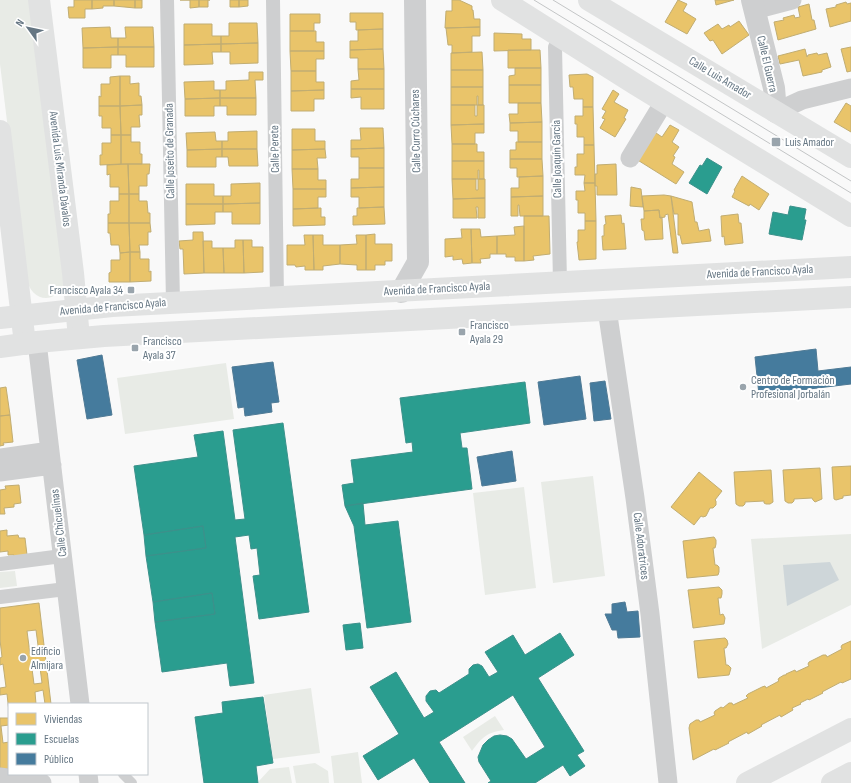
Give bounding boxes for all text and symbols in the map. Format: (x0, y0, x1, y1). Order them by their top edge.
north arrow (8, 8, 48, 48)
text: N (13, 17, 27, 29)
street label: Calle El Guerra (753, 34, 781, 94)
street label: Calle Luis Amador (686, 53, 755, 103)
street label: Calle Curro Cúchares (408, 89, 424, 173)
street label: Calle Joseíto de Granada (162, 103, 178, 199)
street label: Avenida Luis Miranda Dávalos (45, 110, 75, 227)
street label: Calle Joaquín García (549, 119, 565, 198)
street label: Calle Perete (267, 125, 283, 173)
place label: Luis Amador (785, 135, 835, 150)
marker: Luis Amador (770, 136, 782, 148)
street label: Avenida de Francisco Ayala (705, 262, 814, 282)
street label: Avenida de Francisco Ayala (382, 279, 491, 299)
place label: Francisco Ayala 34 (50, 283, 123, 298)
marker: Francisco Ayala 34 (126, 285, 136, 295)
street label: Avenida de Francisco Ayala (58, 295, 167, 319)
place label: Francisco Ayala 29 (469, 318, 509, 347)
marker: Francisco Ayala 29 (457, 327, 467, 337)
place label: Francisco Ayala 37 (142, 334, 182, 363)
marker: Francisco Ayala 37 (130, 343, 140, 353)
place label: Centro de Formación Profesional Jorbalán (751, 373, 835, 402)
marker: Centro de Formación Profesional Jorbalán (738, 382, 748, 392)
street label: Calle Chicuelinas (47, 488, 71, 558)
street label: Calle Adoratrices (629, 512, 653, 580)
place label: Edificio Almijara (30, 644, 63, 673)
marker: Edificio Almijara (18, 653, 28, 663)
legend (8, 703, 148, 775)
text: Viviendas (44, 712, 82, 727)
text: Escuelas (44, 732, 79, 747)
text: Público (44, 752, 74, 767)

